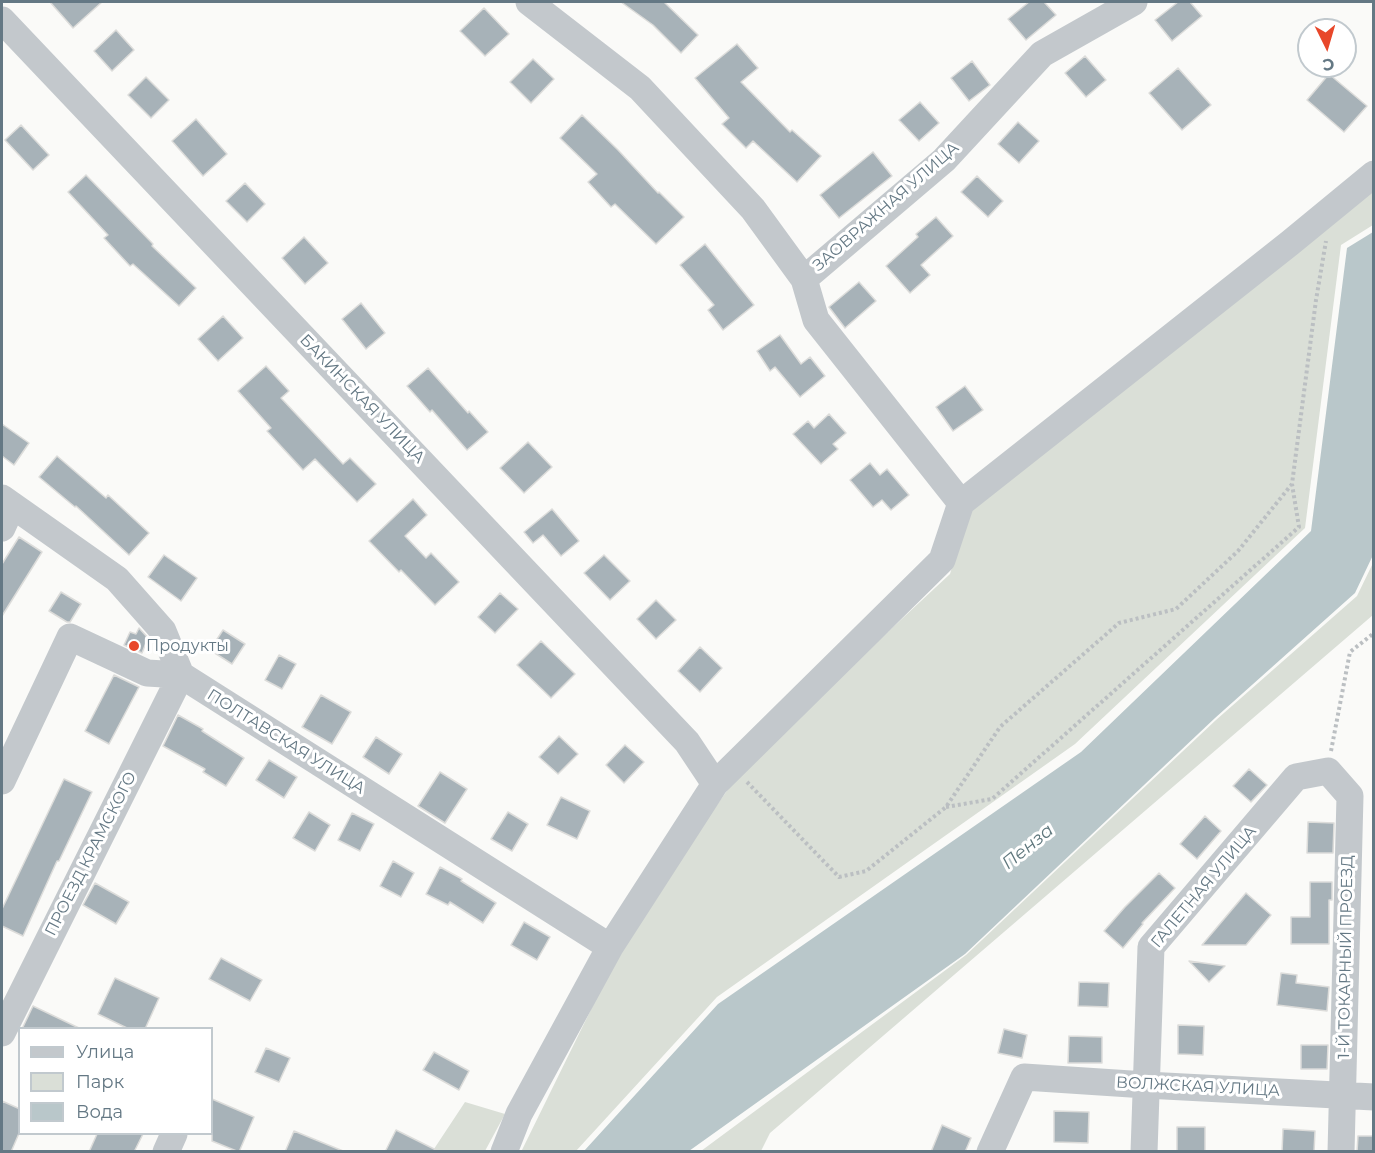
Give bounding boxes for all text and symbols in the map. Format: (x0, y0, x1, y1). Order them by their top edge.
north arrow (1297, 18, 1357, 78)
text: С (1322, 54, 1335, 74)
street label: ЗАОВРАЖНАЯ УЛИЦА (809, 138, 963, 276)
street label: БАКИНСКАЯ УЛИЦА (295, 331, 429, 467)
place label: Продукты (146, 636, 229, 656)
marker: Продукты (127, 639, 141, 653)
street label: ПОЛТАВСКАЯ УЛИЦА (203, 685, 369, 799)
street label: ПРОЕЗД КРАМСКОГО (41, 769, 141, 939)
water label: Пенза (998, 820, 1058, 874)
street label: ГАЛЕТНАЯ УЛИЦА (1147, 822, 1261, 952)
street label: 1-Й ТОКАРНЫЙ ПРОЕЗД (1335, 855, 1357, 1059)
legend (18, 1027, 213, 1135)
text: Улица (76, 1041, 134, 1063)
text: Парк (76, 1071, 124, 1093)
street label: ВОЛЖСКАЯ УЛИЦА (1116, 1073, 1280, 1101)
text: Вода (76, 1101, 123, 1123)

